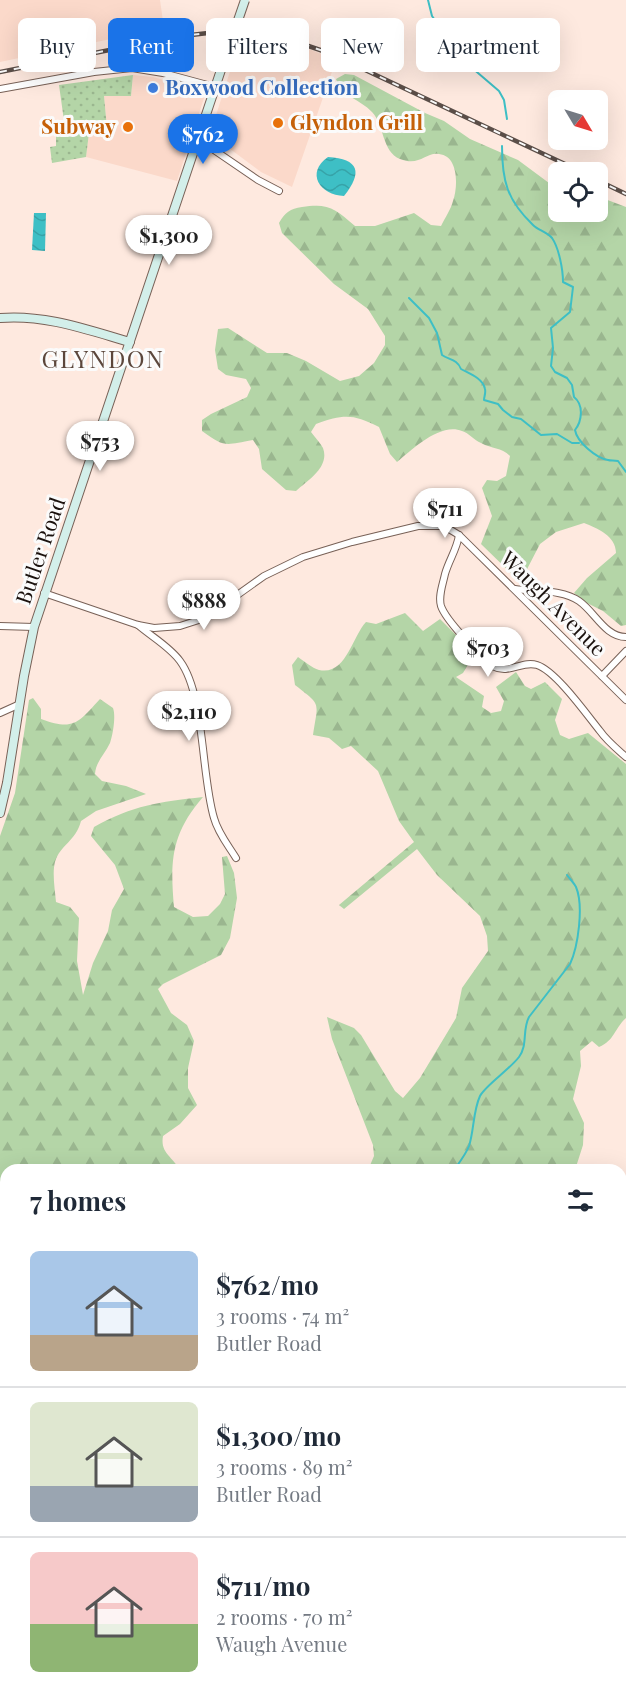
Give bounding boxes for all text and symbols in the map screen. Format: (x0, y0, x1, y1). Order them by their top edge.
chip: Buy (18, 18, 96, 72)
chip: Rent (108, 18, 194, 72)
chip: Filters (206, 18, 309, 72)
chip: New (321, 18, 404, 72)
chip: Apartment (416, 18, 560, 72)
place label: Boxwood Collection (165, 72, 359, 100)
marker: Boxwood Collection (146, 81, 160, 95)
north arrow (548, 90, 608, 150)
map controls (548, 90, 608, 222)
place label: Glyndon Grill (290, 107, 423, 135)
place label: Subway (41, 111, 116, 139)
pin: $762 (167, 114, 239, 165)
marker: Glyndon Grill (271, 116, 285, 130)
marker: Subway (121, 120, 135, 134)
text: $762 (182, 120, 224, 147)
button: locate (548, 162, 608, 222)
pin: $1,300 (120, 215, 218, 266)
text: $1,300 (139, 221, 199, 248)
district label: GLYNDON (42, 342, 164, 374)
pin: $753 (64, 421, 136, 472)
text: $753 (80, 427, 120, 454)
pin: $711 (409, 488, 481, 539)
street label: Butler Road (8, 493, 70, 607)
text: $711 (427, 494, 463, 521)
street label: Waugh Avenue (495, 543, 613, 661)
pin: $888 (168, 580, 240, 631)
text: $888 (181, 586, 227, 613)
pin: $703 (452, 627, 524, 678)
text: $703 (466, 633, 510, 660)
pin: $2,110 (140, 691, 238, 742)
text: $2,110 (161, 697, 217, 724)
text: 7 homes (30, 1183, 126, 1218)
icon: filters (564, 1184, 597, 1217)
text: $762/mo (216, 1267, 319, 1302)
icon: home (78, 1275, 150, 1347)
text: 3 rooms · 74 m² (216, 1302, 349, 1329)
text: Butler Road (216, 1329, 322, 1356)
text: $1,300/mo (216, 1418, 341, 1453)
icon: home (78, 1426, 150, 1498)
text: 3 rooms · 89 m² (216, 1453, 352, 1480)
text: Butler Road (216, 1480, 322, 1507)
text: $711/mo (216, 1568, 310, 1603)
icon: home (78, 1576, 150, 1648)
text: 2 rooms · 70 m² (216, 1603, 353, 1630)
text: Waugh Avenue (216, 1630, 347, 1657)

